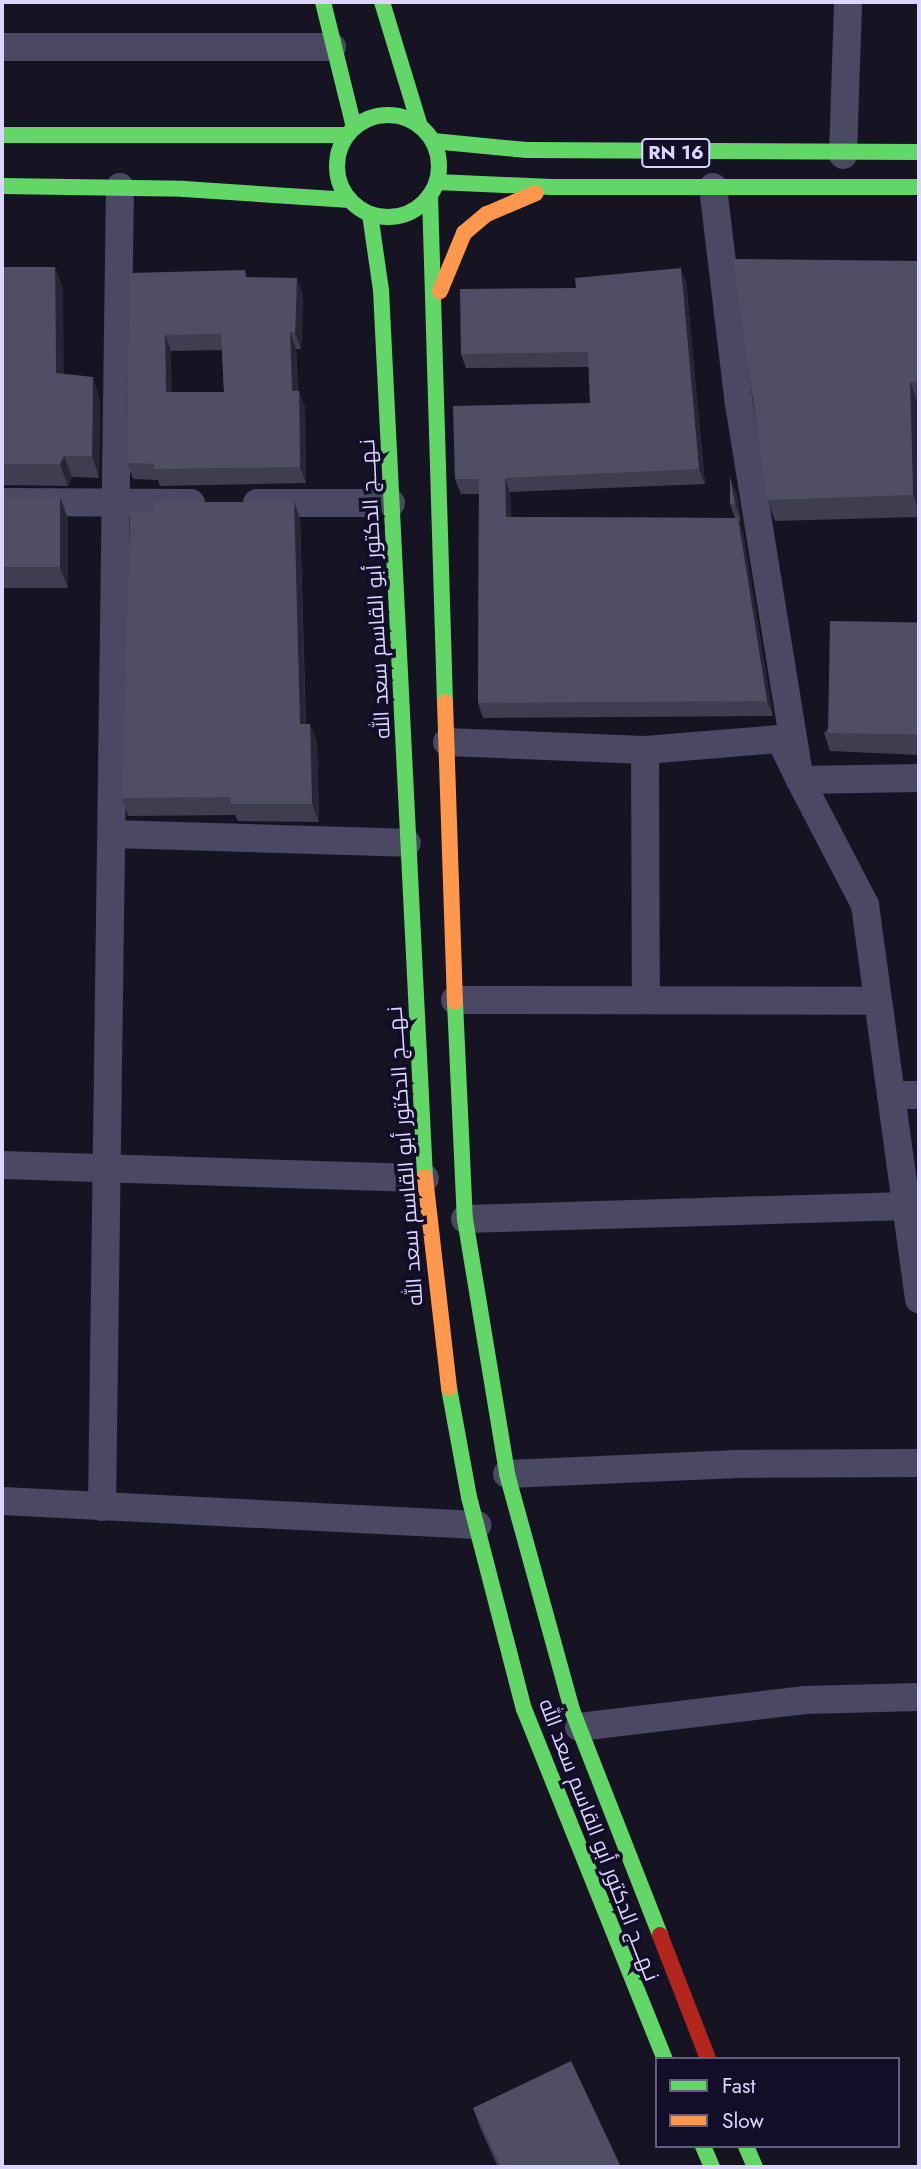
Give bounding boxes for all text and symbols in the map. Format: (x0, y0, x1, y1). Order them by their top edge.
road number: RN 16 (641, 138, 711, 168)
street label: نـهـــج الدكتور أبو القاسم سعد الله (355, 438, 395, 740)
street label: نـهـــج الدكتور أبو القاسم سعد الله (382, 1005, 428, 1307)
street label: نـهـــج الدكتور أبو القاسم سعد الله (533, 1695, 665, 1985)
legend (655, 2057, 900, 2148)
text: Fast (722, 2071, 755, 2101)
text: Slow (722, 2106, 764, 2136)

